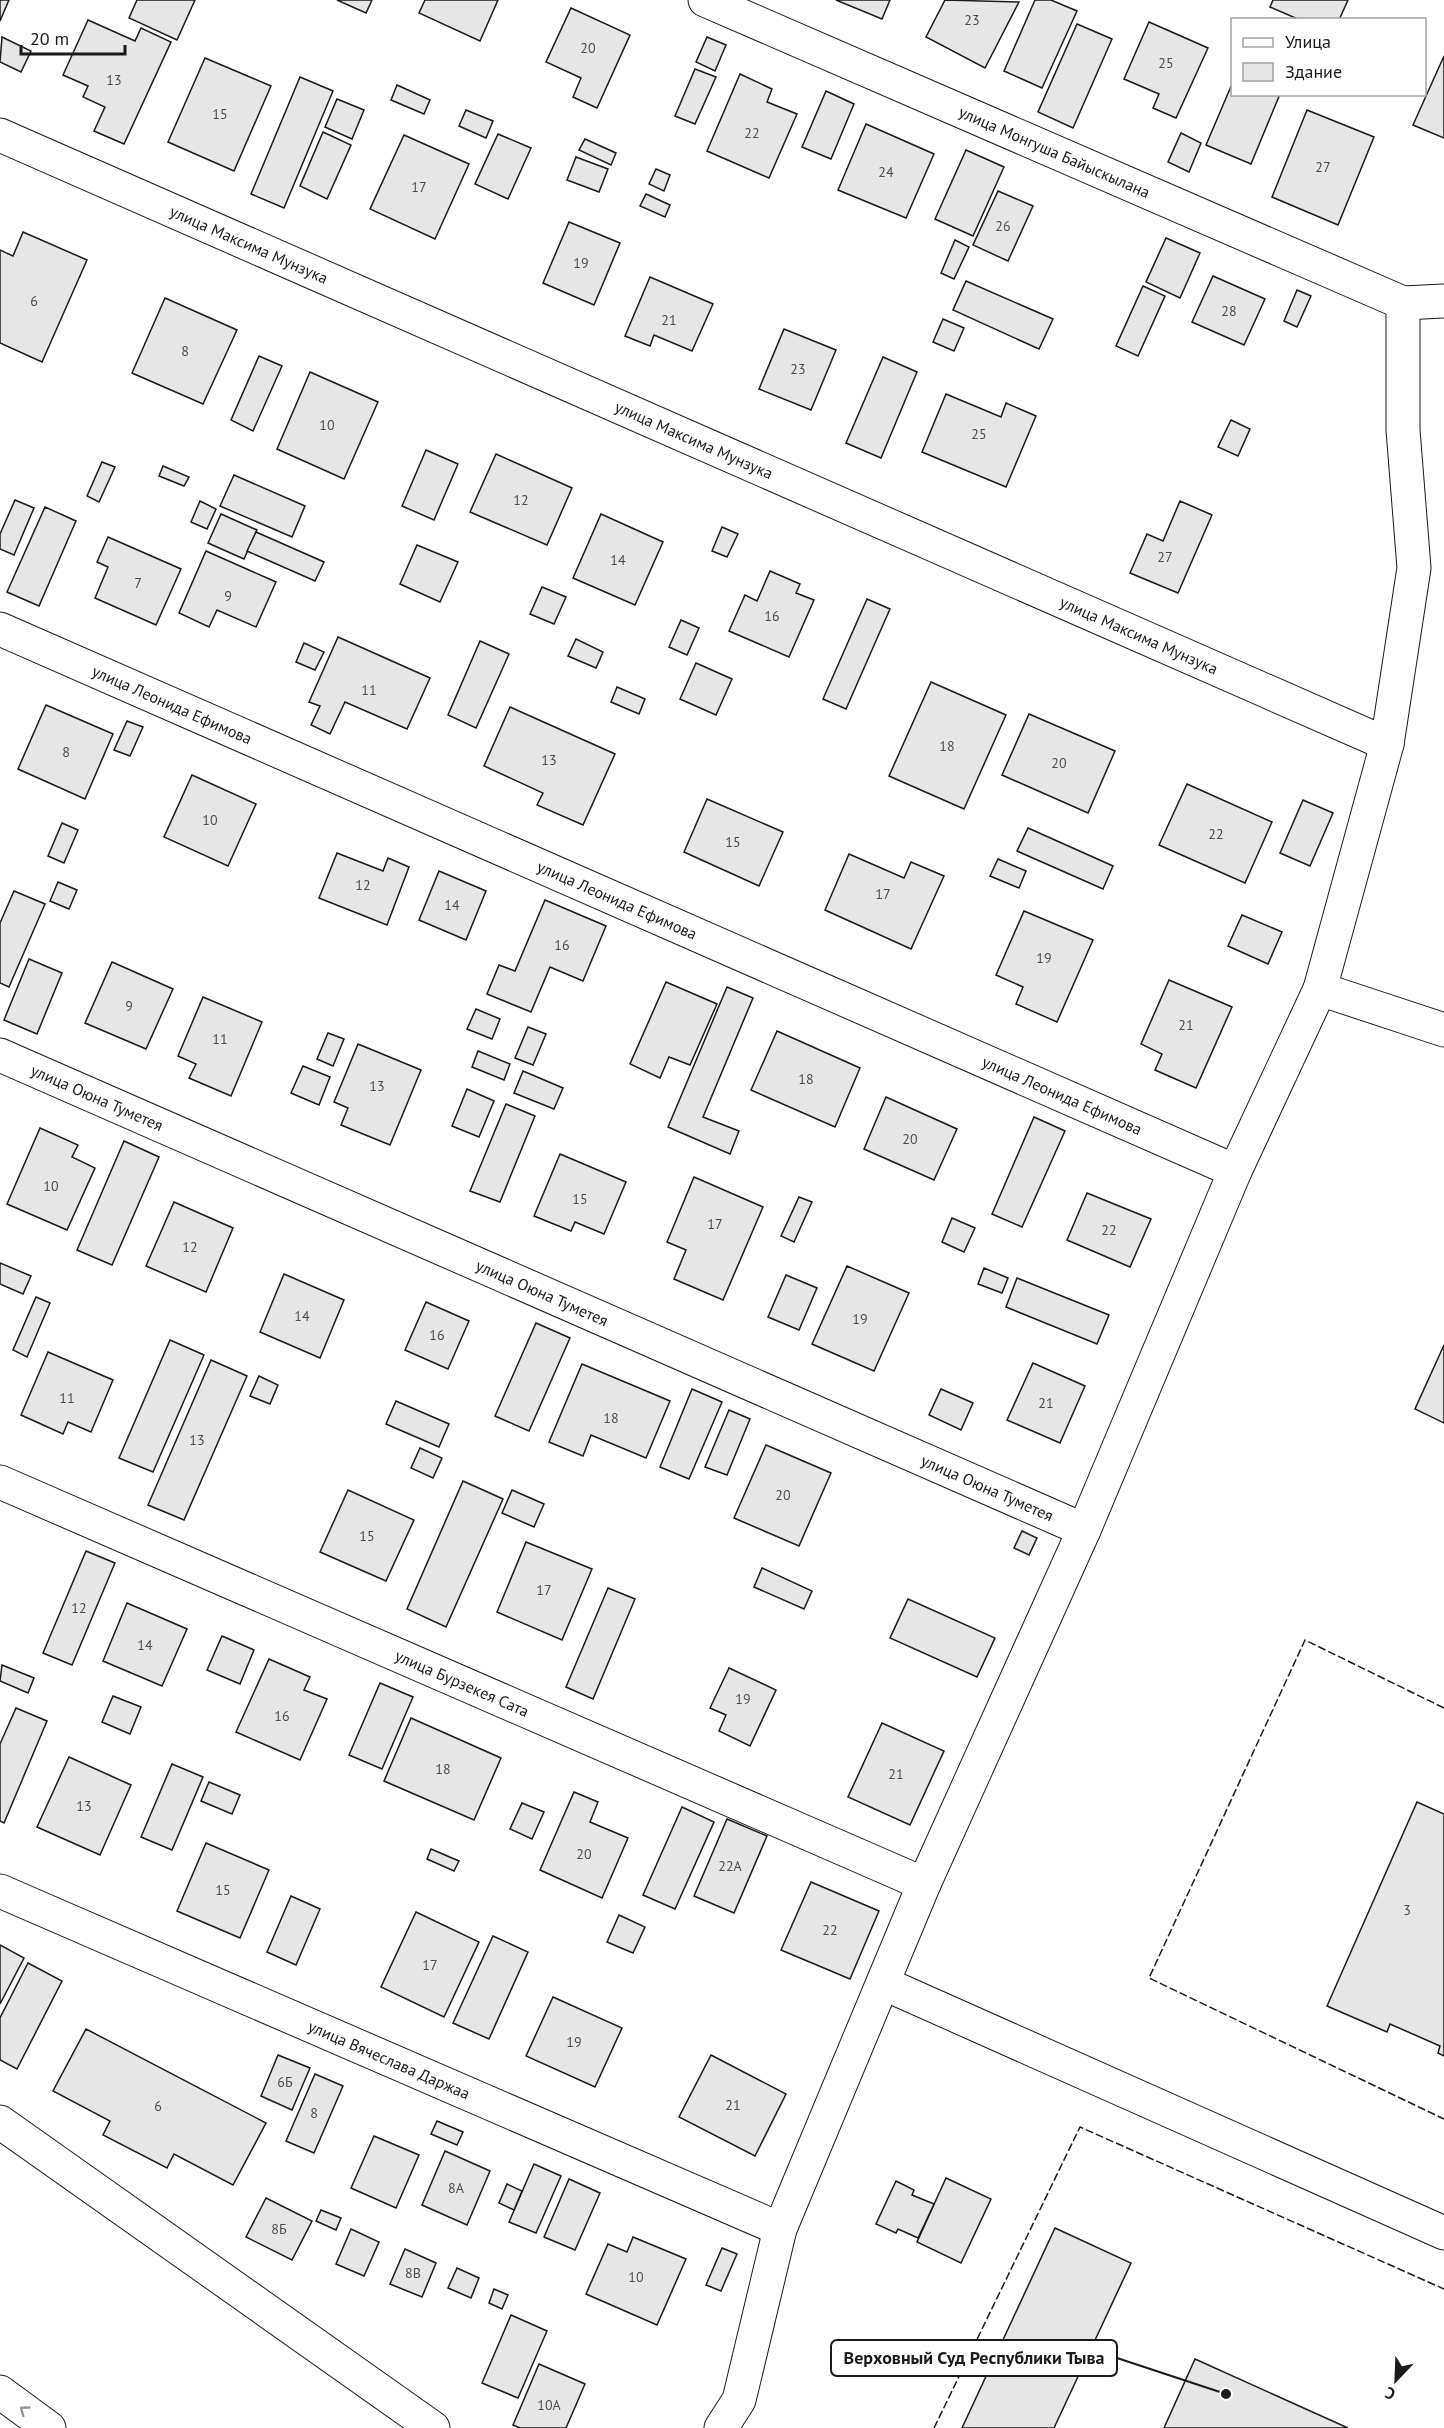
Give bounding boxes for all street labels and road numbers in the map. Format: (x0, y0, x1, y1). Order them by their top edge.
street label: улица Монгуша Байыскылана (956, 101, 1153, 202)
street label: улица Максима Мунзука (167, 201, 331, 288)
street label: улица Максима Мунзука (612, 396, 776, 483)
street label: улица Максима Мунзука (1057, 592, 1221, 679)
street label: улица Леонида Ефимова (89, 661, 255, 748)
street label: улица Леонида Ефимова (534, 856, 700, 944)
street label: улица Леонида Ефимова (979, 1051, 1145, 1139)
street label: улица Оюна Туметея (28, 1060, 166, 1135)
street label: улица Оюна Туметея (473, 1255, 612, 1330)
street label: улица Оюна Туметея (918, 1450, 1057, 1525)
street label: улица Бурзекея Сата (392, 1645, 532, 1721)
street label: улица Вячеслава Даржаа (305, 2016, 473, 2103)

